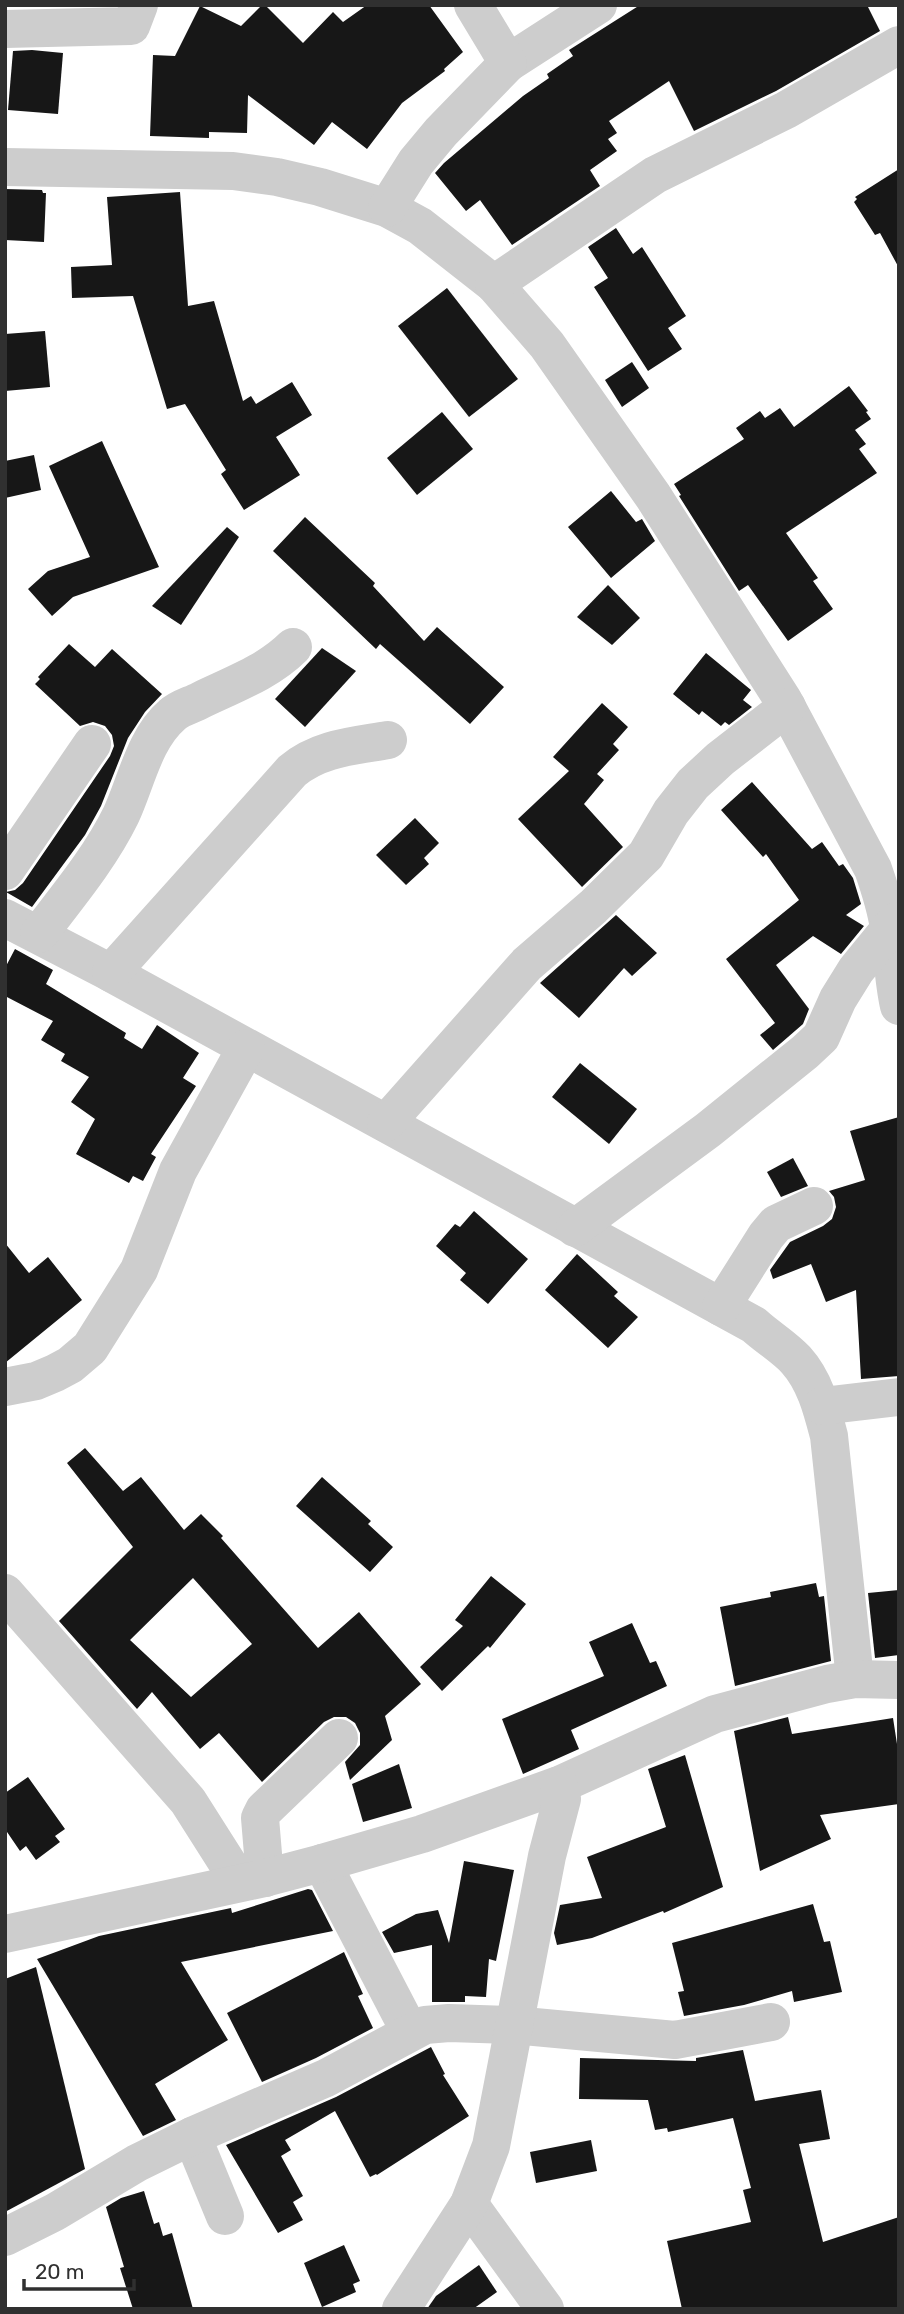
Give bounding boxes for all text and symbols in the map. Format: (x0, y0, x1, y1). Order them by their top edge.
scale bar (24, 2248, 135, 2292)
text: 20 m (35, 2259, 84, 2284)

